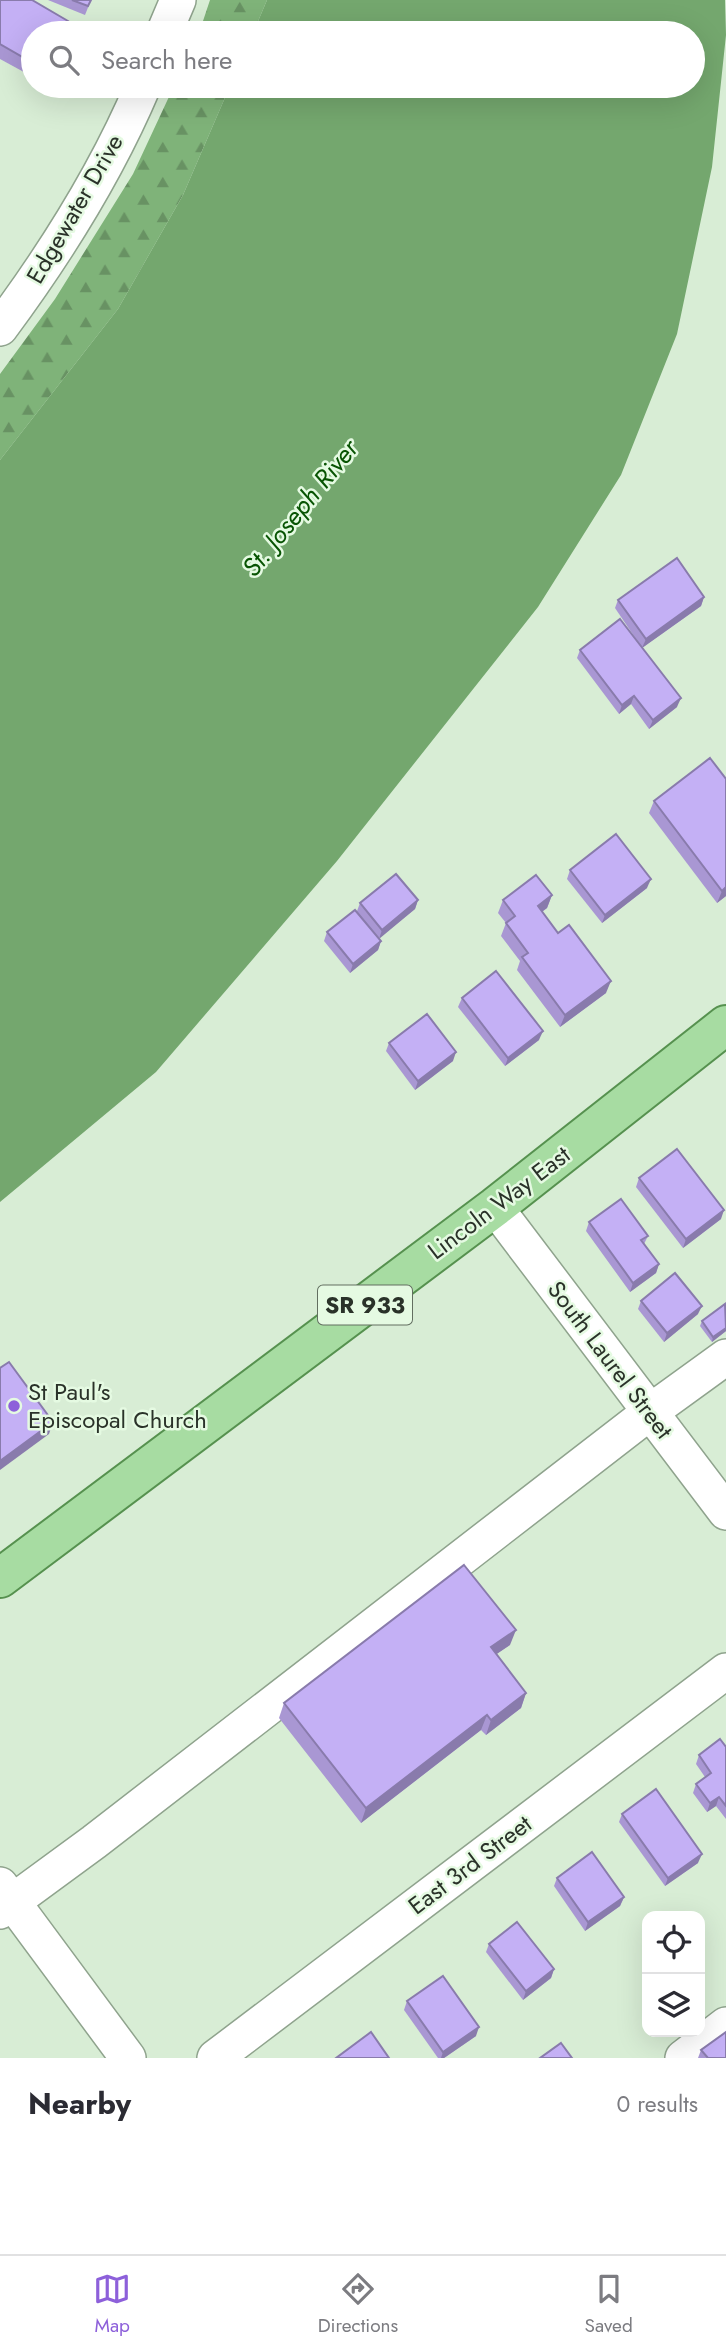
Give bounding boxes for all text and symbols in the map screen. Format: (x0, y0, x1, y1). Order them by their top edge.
search box (21, 21, 705, 98)
icon: search (45, 41, 83, 79)
text: Search here (101, 41, 233, 79)
street label: Edgewater Drive (18, 128, 132, 290)
water label: St. Joseph River (233, 430, 368, 585)
street label: Lincoln Way East (420, 1137, 577, 1268)
street label: South Laurel Street (539, 1273, 682, 1446)
road number: SR 933 (318, 1286, 412, 1324)
place label: St Paul's Episcopal Church (28, 1374, 207, 1437)
marker: St Paul's Episcopal Church (6, 1398, 22, 1414)
street label: East 3rd Street (401, 1806, 539, 1923)
map controls (642, 1911, 705, 2037)
button: locate (642, 1911, 705, 1974)
button: layers (642, 1974, 705, 2037)
text: Nearby (28, 2082, 131, 2125)
text: 0 results (616, 2087, 698, 2121)
tab: Map (93, 2270, 131, 2339)
tab: Directions (318, 2270, 398, 2339)
tab: Saved (585, 2270, 633, 2339)

